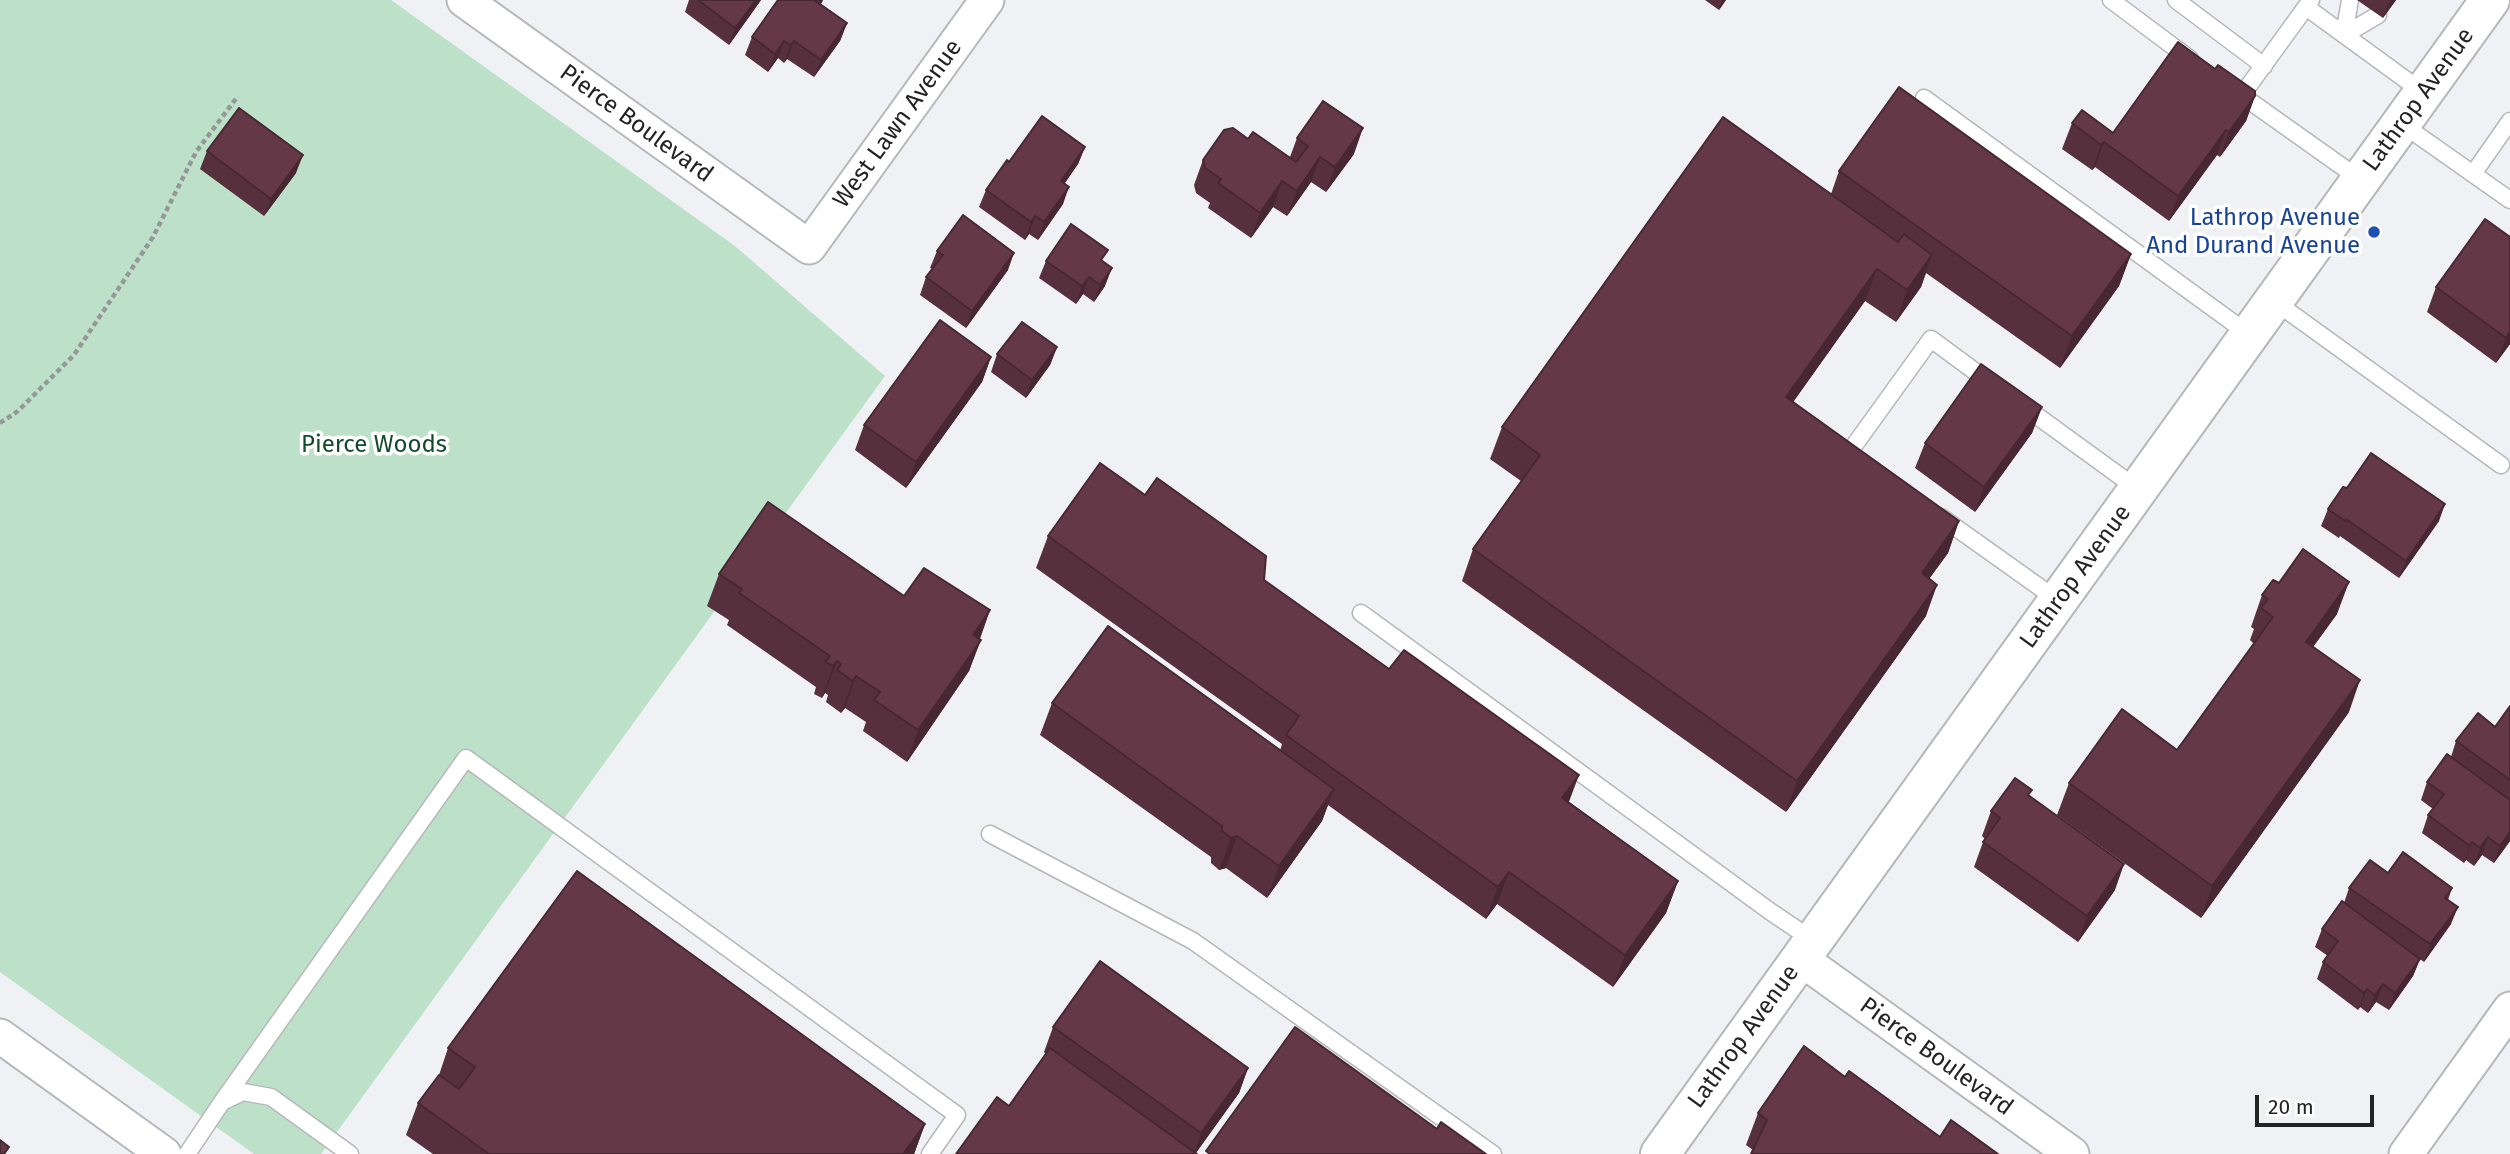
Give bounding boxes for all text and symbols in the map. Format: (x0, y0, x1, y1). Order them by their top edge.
street label: Lathrop Avenue (2357, 23, 2481, 177)
street label: West Lawn Avenue (827, 34, 969, 214)
street label: Pierce Boulevard (554, 59, 718, 189)
place label: Lathrop Avenue And Durand Avenue (2146, 204, 2360, 260)
marker: Lathrop Avenue And Durand Avenue (2366, 224, 2382, 240)
park label: Pierce Woods (301, 431, 447, 459)
street label: Lathrop Avenue (2014, 500, 2138, 654)
street label: Lathrop Avenue (1682, 960, 1806, 1114)
street label: Pierce Boulevard (1854, 992, 2018, 1122)
scale bar (2258, 1080, 2377, 1124)
text: 20 m (2268, 1094, 2314, 1120)

